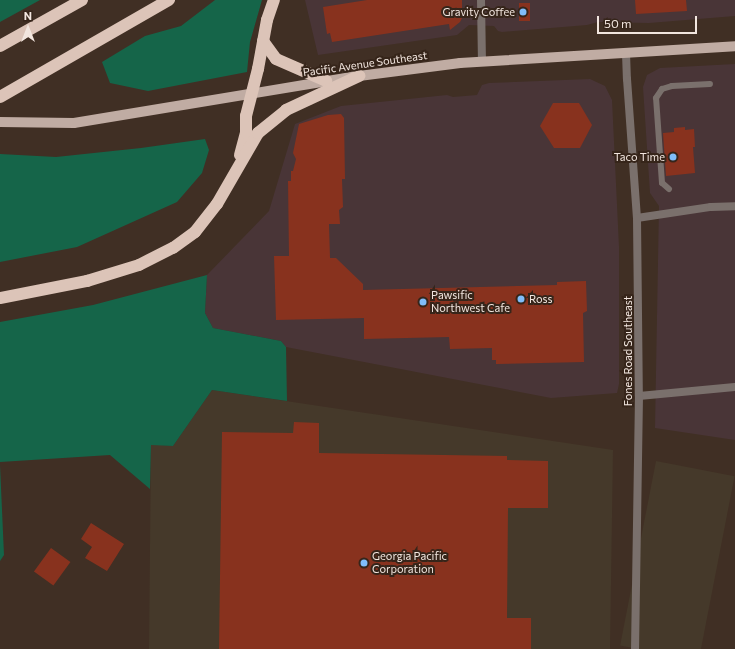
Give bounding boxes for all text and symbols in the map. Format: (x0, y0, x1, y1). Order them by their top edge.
place label: Gravity Coffee (442, 5, 515, 19)
marker: Gravity Coffee (518, 7, 528, 17)
north arrow (8, 8, 48, 48)
scale bar (599, 8, 699, 34)
text: N (24, 9, 32, 22)
text: 50 m (604, 16, 632, 30)
street label: Pacific Avenue Southeast (302, 49, 428, 79)
place label: Taco Time (614, 150, 665, 164)
marker: Taco Time (668, 152, 678, 162)
place label: Pawsific Northwest Cafe (431, 289, 510, 315)
place label: Ross (529, 292, 552, 306)
marker: Ross (516, 294, 526, 304)
street label: Fones Road Southeast (621, 296, 635, 406)
marker: Pawsific Northwest Cafe (418, 297, 428, 307)
place label: Georgia Pacific Corporation (372, 550, 447, 576)
marker: Georgia Pacific Corporation (359, 558, 369, 568)

